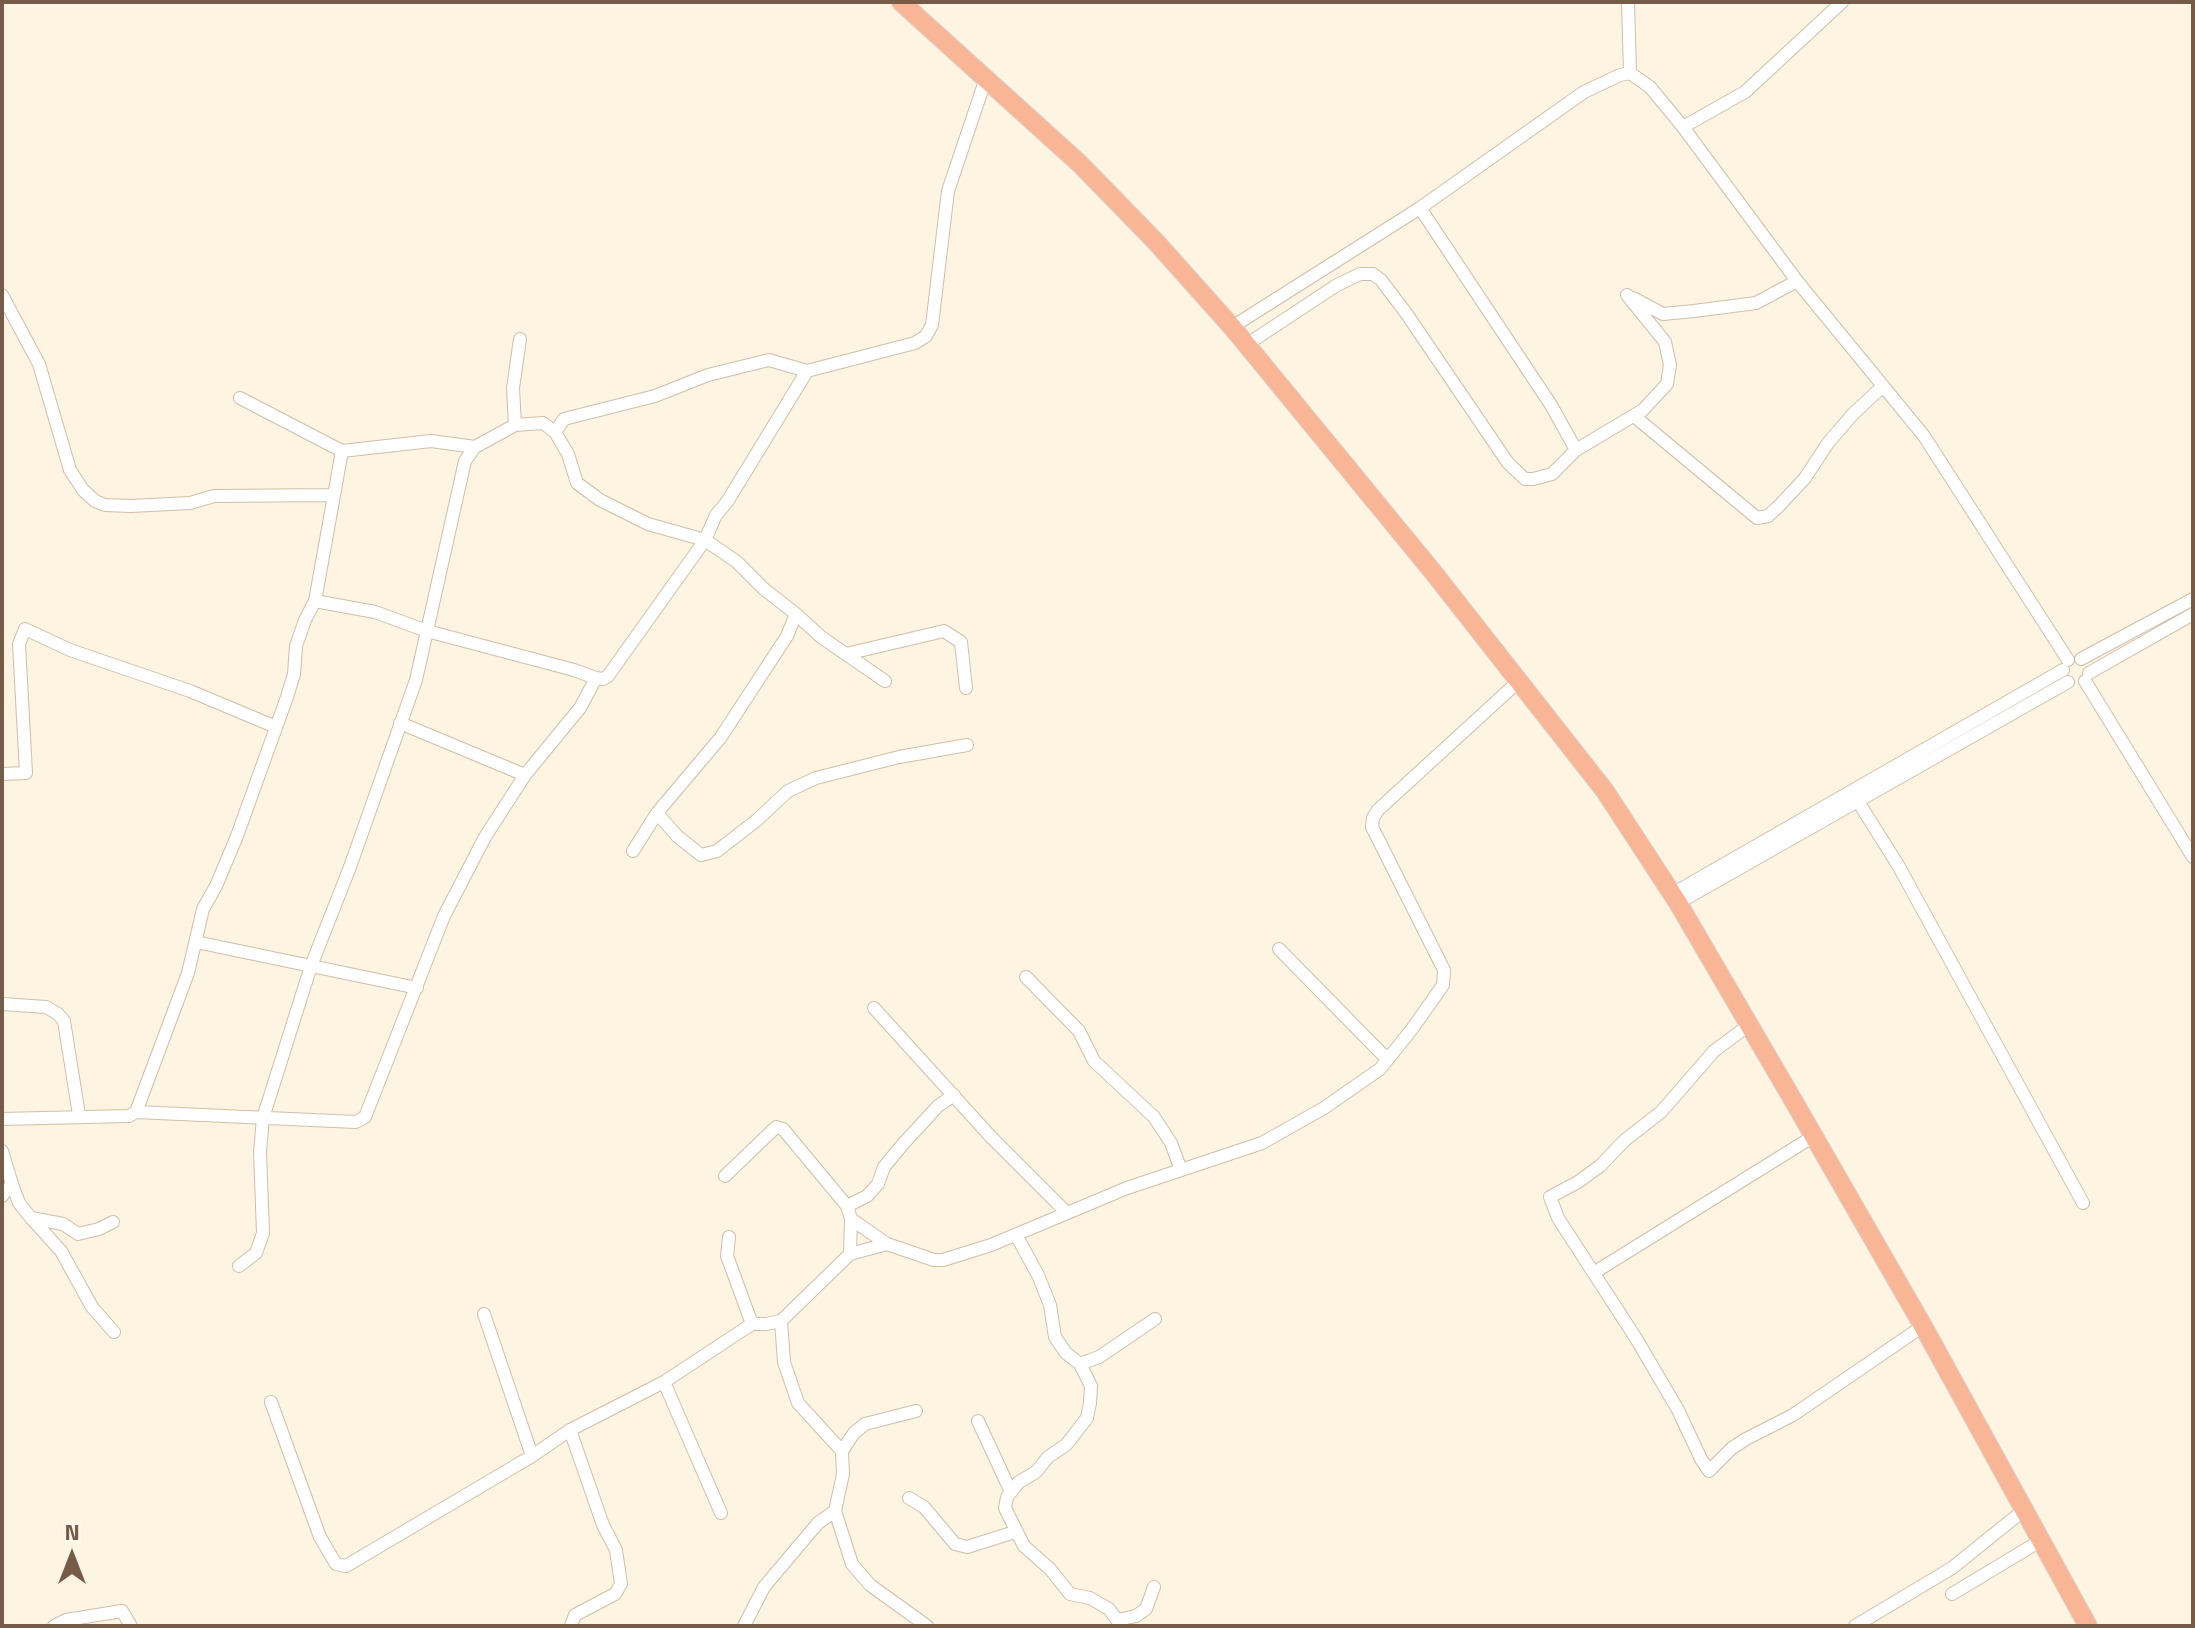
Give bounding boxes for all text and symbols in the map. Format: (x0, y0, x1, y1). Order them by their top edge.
text: N (64, 1515, 80, 1549)
north arrow (32, 1516, 112, 1596)

